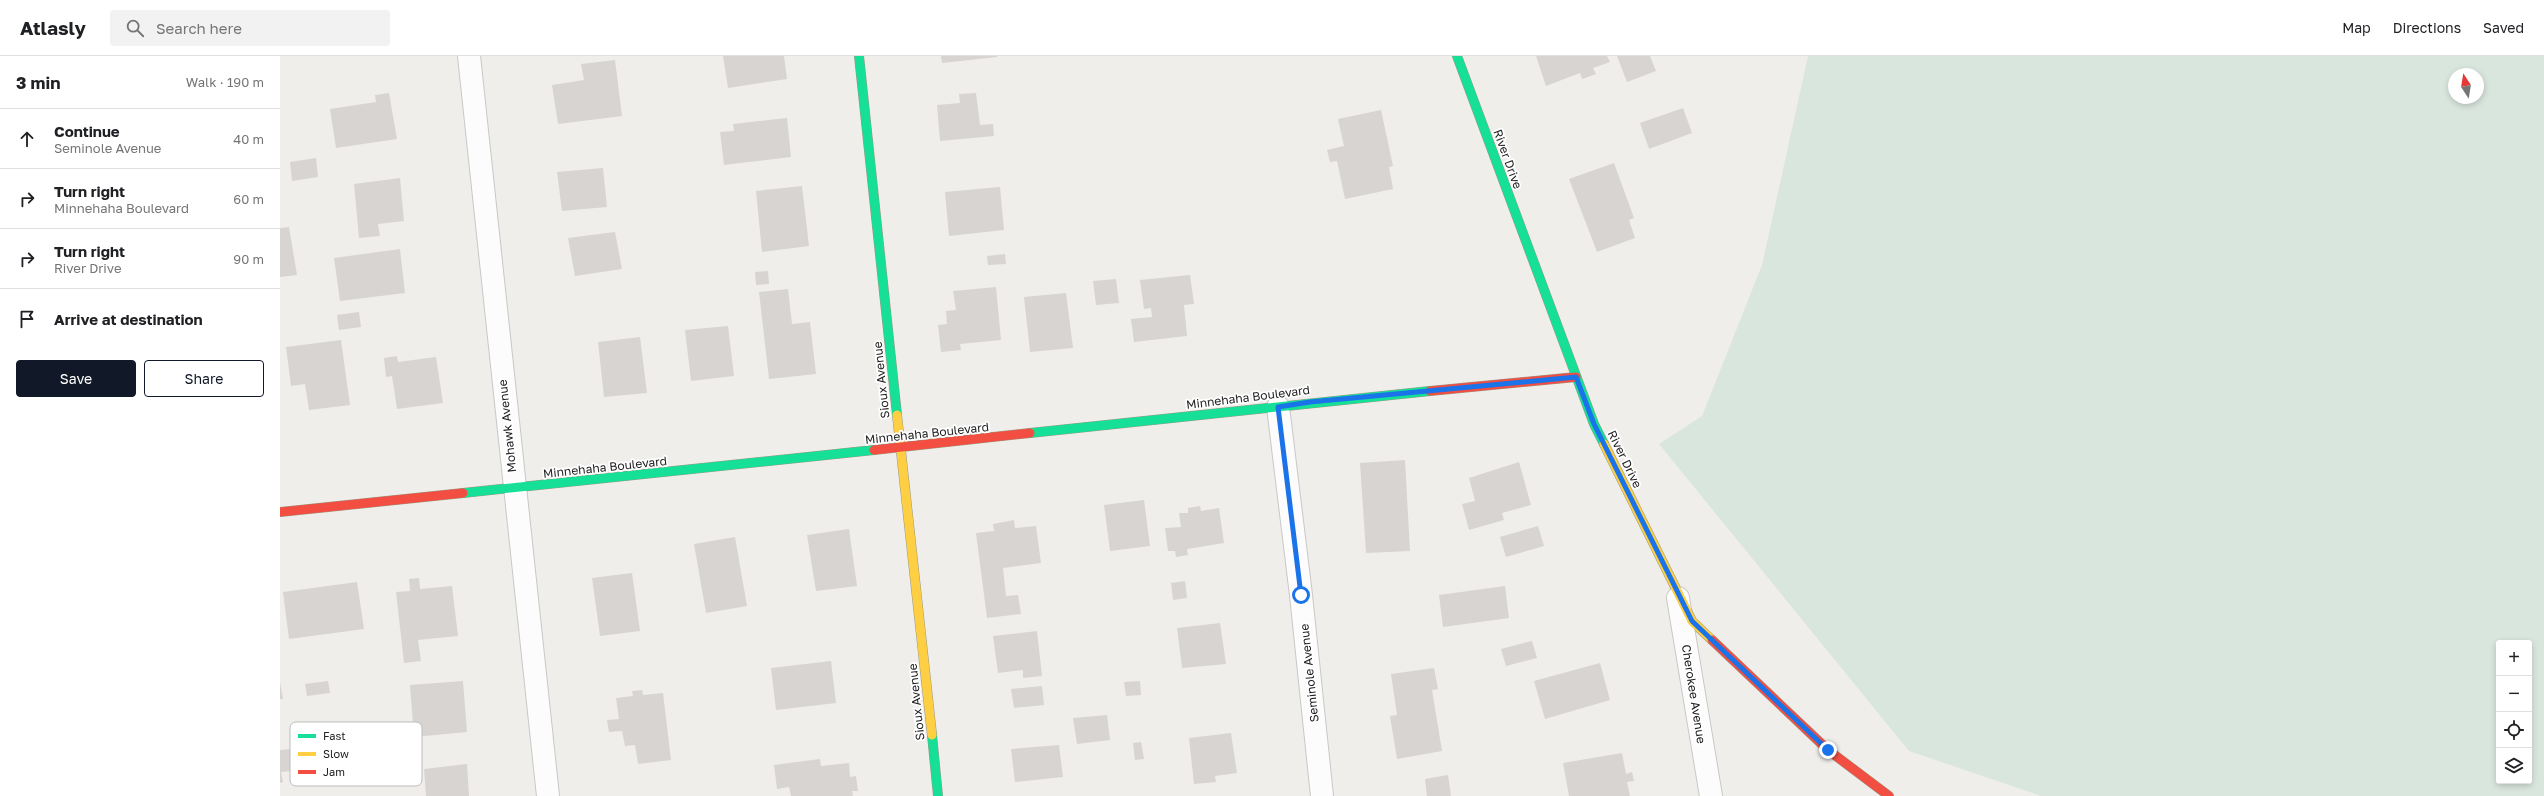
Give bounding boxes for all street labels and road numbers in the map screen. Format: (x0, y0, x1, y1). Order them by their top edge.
street label: River Drive (1490, 127, 1526, 191)
street label: Sioux Avenue (869, 341, 893, 419)
street label: Mohawk Avenue (495, 379, 519, 473)
street label: Minnehaha Boulevard (1185, 382, 1311, 412)
street label: Minnehaha Boulevard (864, 419, 990, 447)
street label: River Drive (1605, 428, 1645, 490)
street label: Minnehaha Boulevard (542, 453, 668, 481)
street label: Seminole Avenue (1296, 623, 1322, 723)
street label: Cherokee Avenue (1679, 643, 1709, 745)
street label: Sioux Avenue (904, 663, 928, 741)

